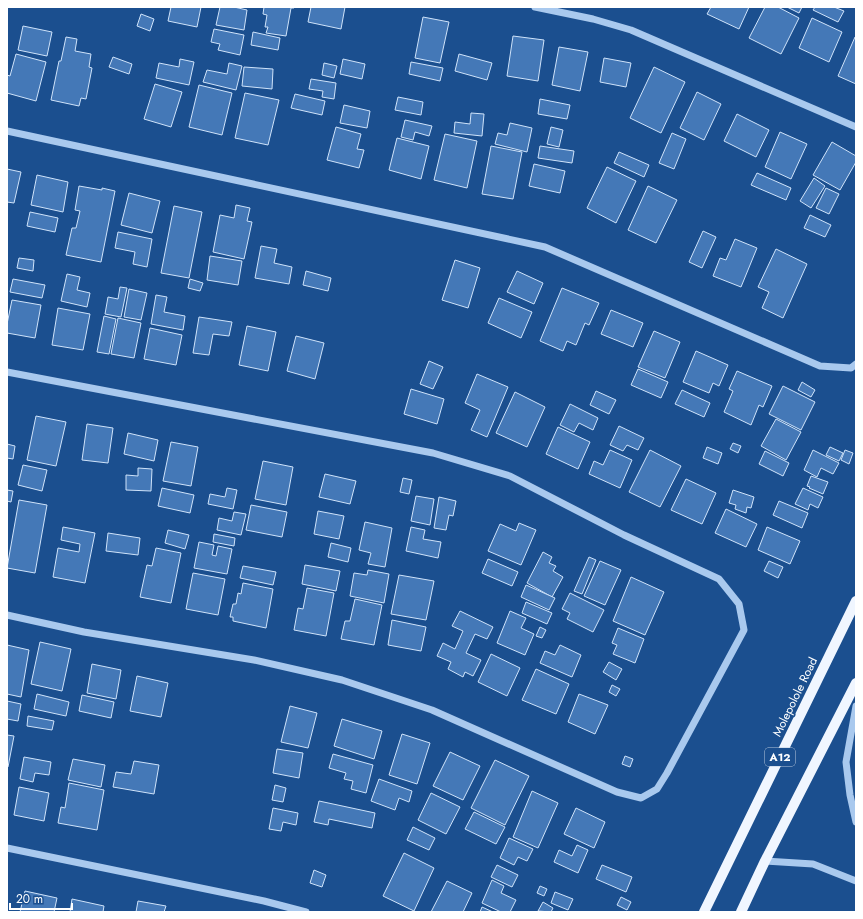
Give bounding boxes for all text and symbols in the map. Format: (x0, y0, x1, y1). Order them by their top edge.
street label: Molepolole Road (768, 654, 822, 740)
road number: A12 (765, 748, 795, 766)
scale bar (10, 885, 72, 911)
text: 20 m (16, 890, 43, 908)

